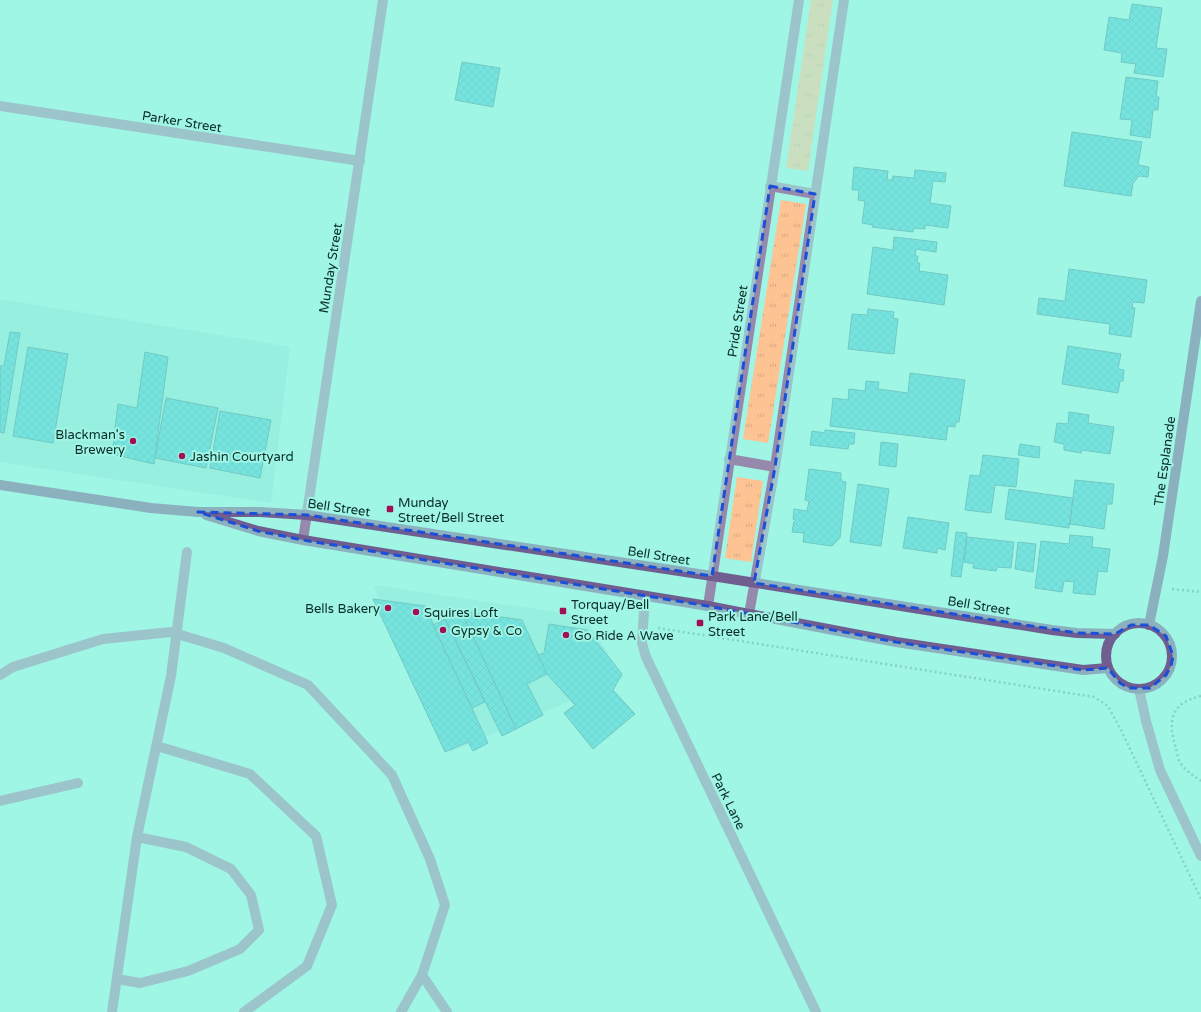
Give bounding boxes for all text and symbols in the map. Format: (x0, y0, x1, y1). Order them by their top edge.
street label: Parker Street (141, 108, 223, 136)
street label: Munday Street (316, 222, 346, 314)
street label: Pride Street (724, 284, 752, 358)
street label: The Esplanade (1151, 415, 1179, 507)
place label: Blackman's Brewery (55, 427, 125, 458)
marker: Blackman's Brewery (128, 436, 138, 446)
place label: Jashin Courtyard (190, 449, 294, 465)
marker: Jashin Courtyard (177, 451, 187, 461)
place label: Munday Street/Bell Street (398, 495, 504, 526)
street label: Bell Street (306, 496, 371, 520)
marker: Munday Street/Bell Street (385, 504, 395, 514)
street label: Bell Street (626, 543, 691, 569)
street label: Bell Street (946, 593, 1011, 619)
place label: Torquay/Bell Street (571, 597, 649, 628)
place label: Bells Bakery (305, 601, 380, 617)
marker: Bells Bakery (383, 603, 393, 613)
place label: Squires Loft (424, 605, 498, 621)
marker: Torquay/Bell Street (558, 606, 568, 616)
marker: Squires Loft (411, 607, 421, 617)
place label: Park Lane/Bell Street (708, 609, 798, 640)
marker: Park Lane/Bell Street (695, 618, 705, 628)
place label: Gypsy & Co (451, 623, 522, 639)
marker: Gypsy & Co (438, 625, 448, 635)
place label: Go Ride A Wave (574, 628, 674, 644)
marker: Go Ride A Wave (561, 630, 571, 640)
street label: Park Lane (707, 770, 749, 832)

